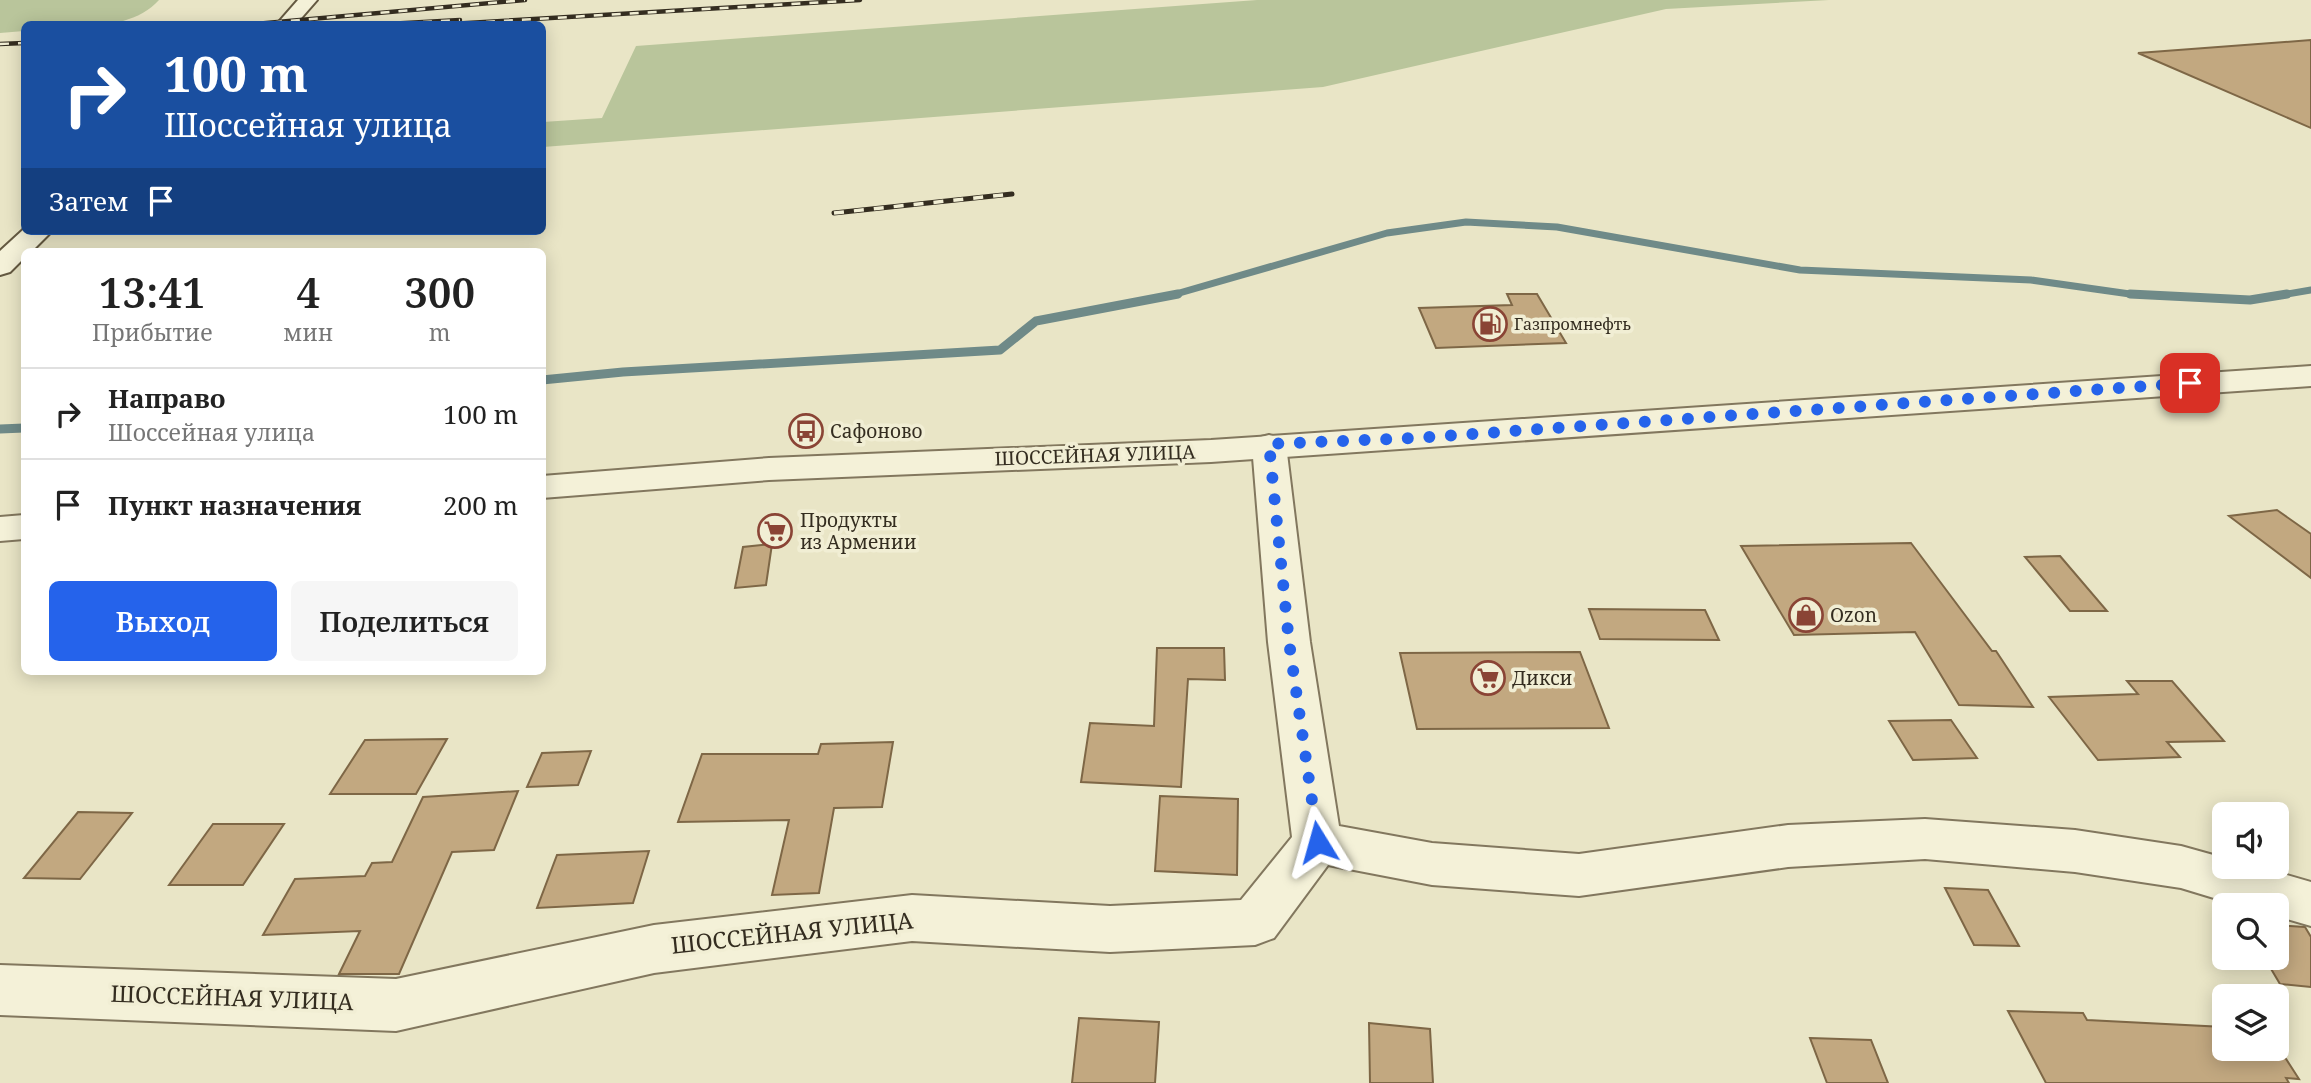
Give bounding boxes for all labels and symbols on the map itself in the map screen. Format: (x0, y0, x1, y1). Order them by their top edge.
fuel station icon: Газпромнефть (1471, 305, 1509, 343)
place label: Газпромнефть (1514, 313, 1631, 335)
pin (2160, 353, 2220, 413)
bus stop icon: Сафоново (787, 412, 825, 450)
place label: Сафоново (830, 418, 922, 444)
street label: ШОССЕЙНАЯ УЛИЦА (994, 438, 1196, 471)
place label: Продукты из Армении (800, 507, 917, 555)
supermarket icon: Продукты из Армении (756, 512, 794, 550)
shop icon: Ozon (1787, 596, 1825, 634)
place label: Ozon (1830, 602, 1877, 628)
supermarket icon: Дикси (1469, 659, 1507, 697)
place label: Дикси (1512, 665, 1573, 691)
position arrow (1281, 805, 1355, 879)
street label: ШОССЕЙНАЯ УЛИЦА (669, 903, 915, 961)
street label: ШОССЕЙНАЯ УЛИЦА (110, 977, 355, 1017)

